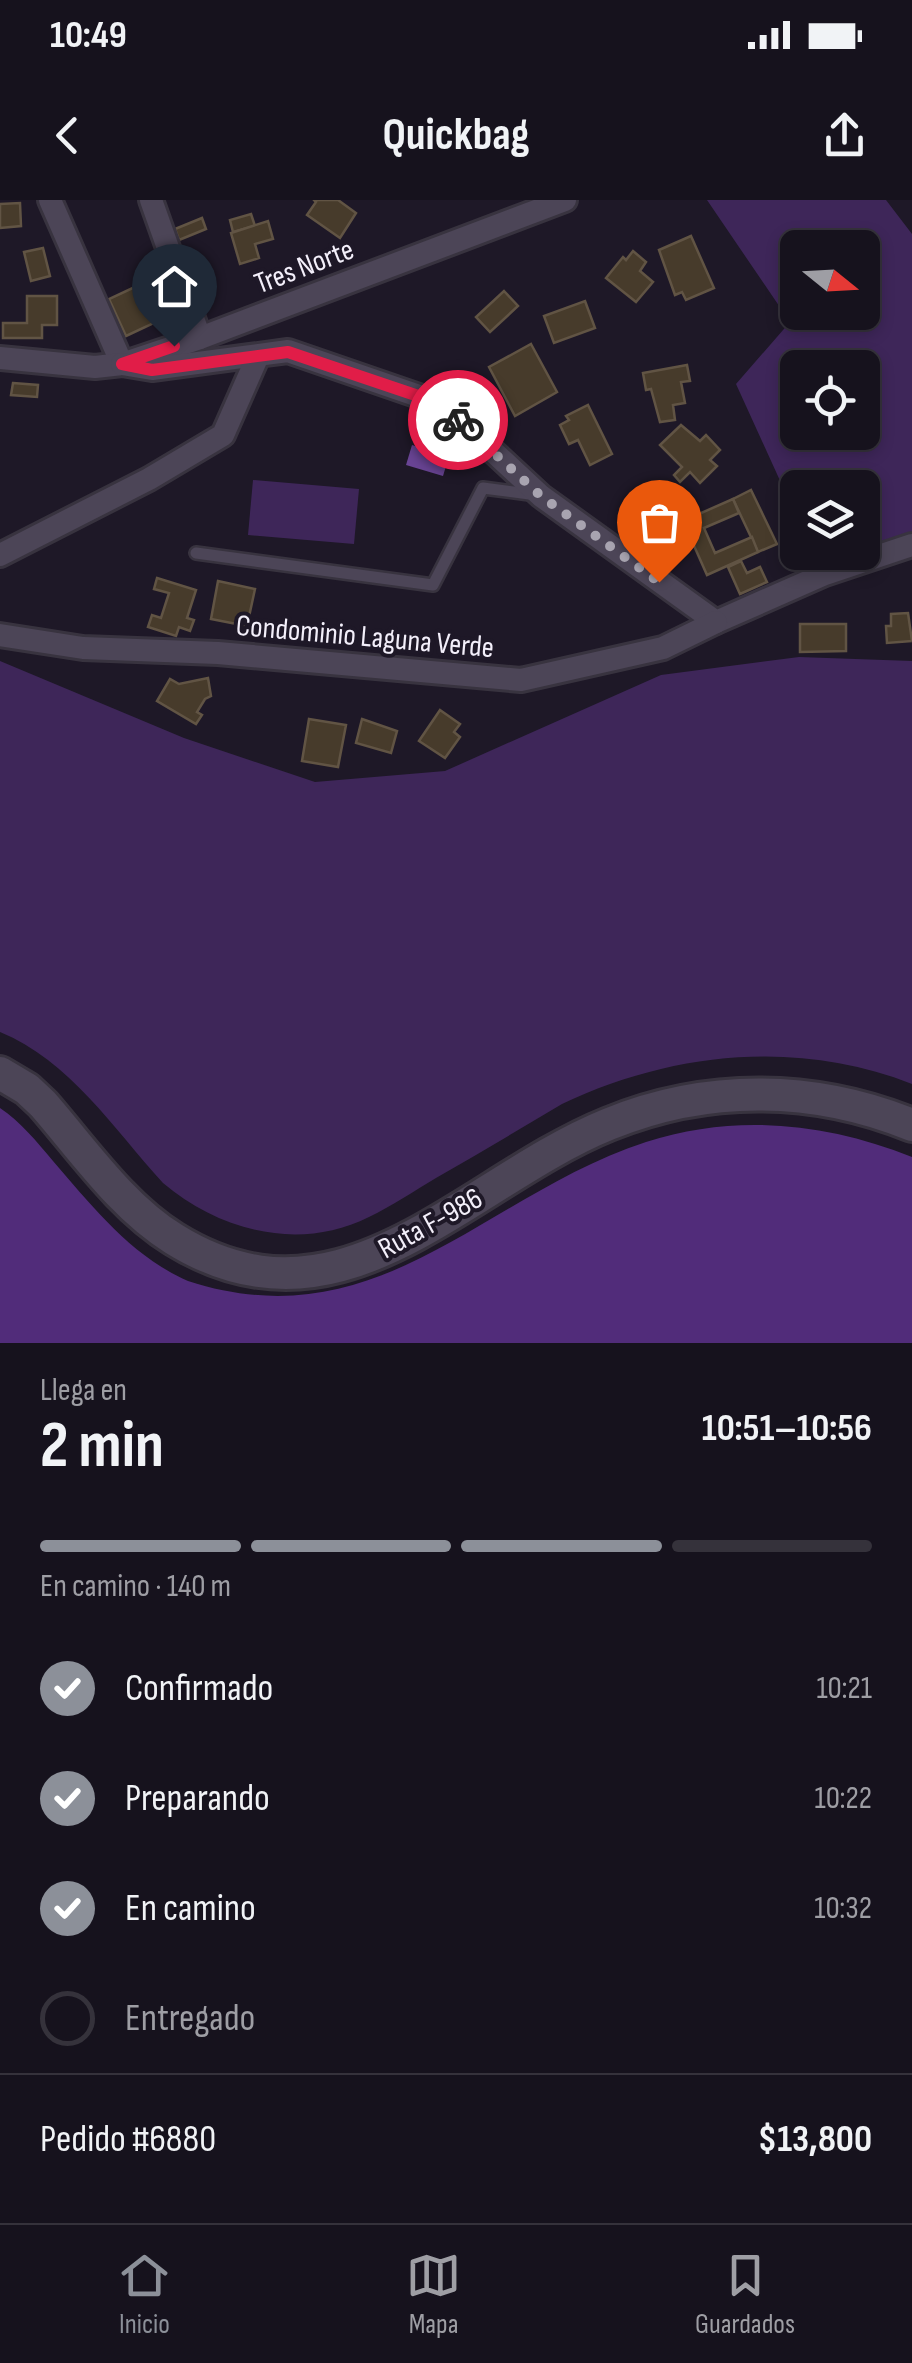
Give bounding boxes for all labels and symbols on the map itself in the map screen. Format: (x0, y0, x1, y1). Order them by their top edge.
north arrow (780, 230, 880, 330)
street label: Tres Norte (250, 232, 359, 302)
pin (132, 244, 217, 347)
courier (408, 370, 508, 470)
pin (617, 480, 702, 583)
street label: Condominio Laguna Verde (235, 608, 495, 666)
street label: Ruta F-986 (372, 1181, 489, 1267)

